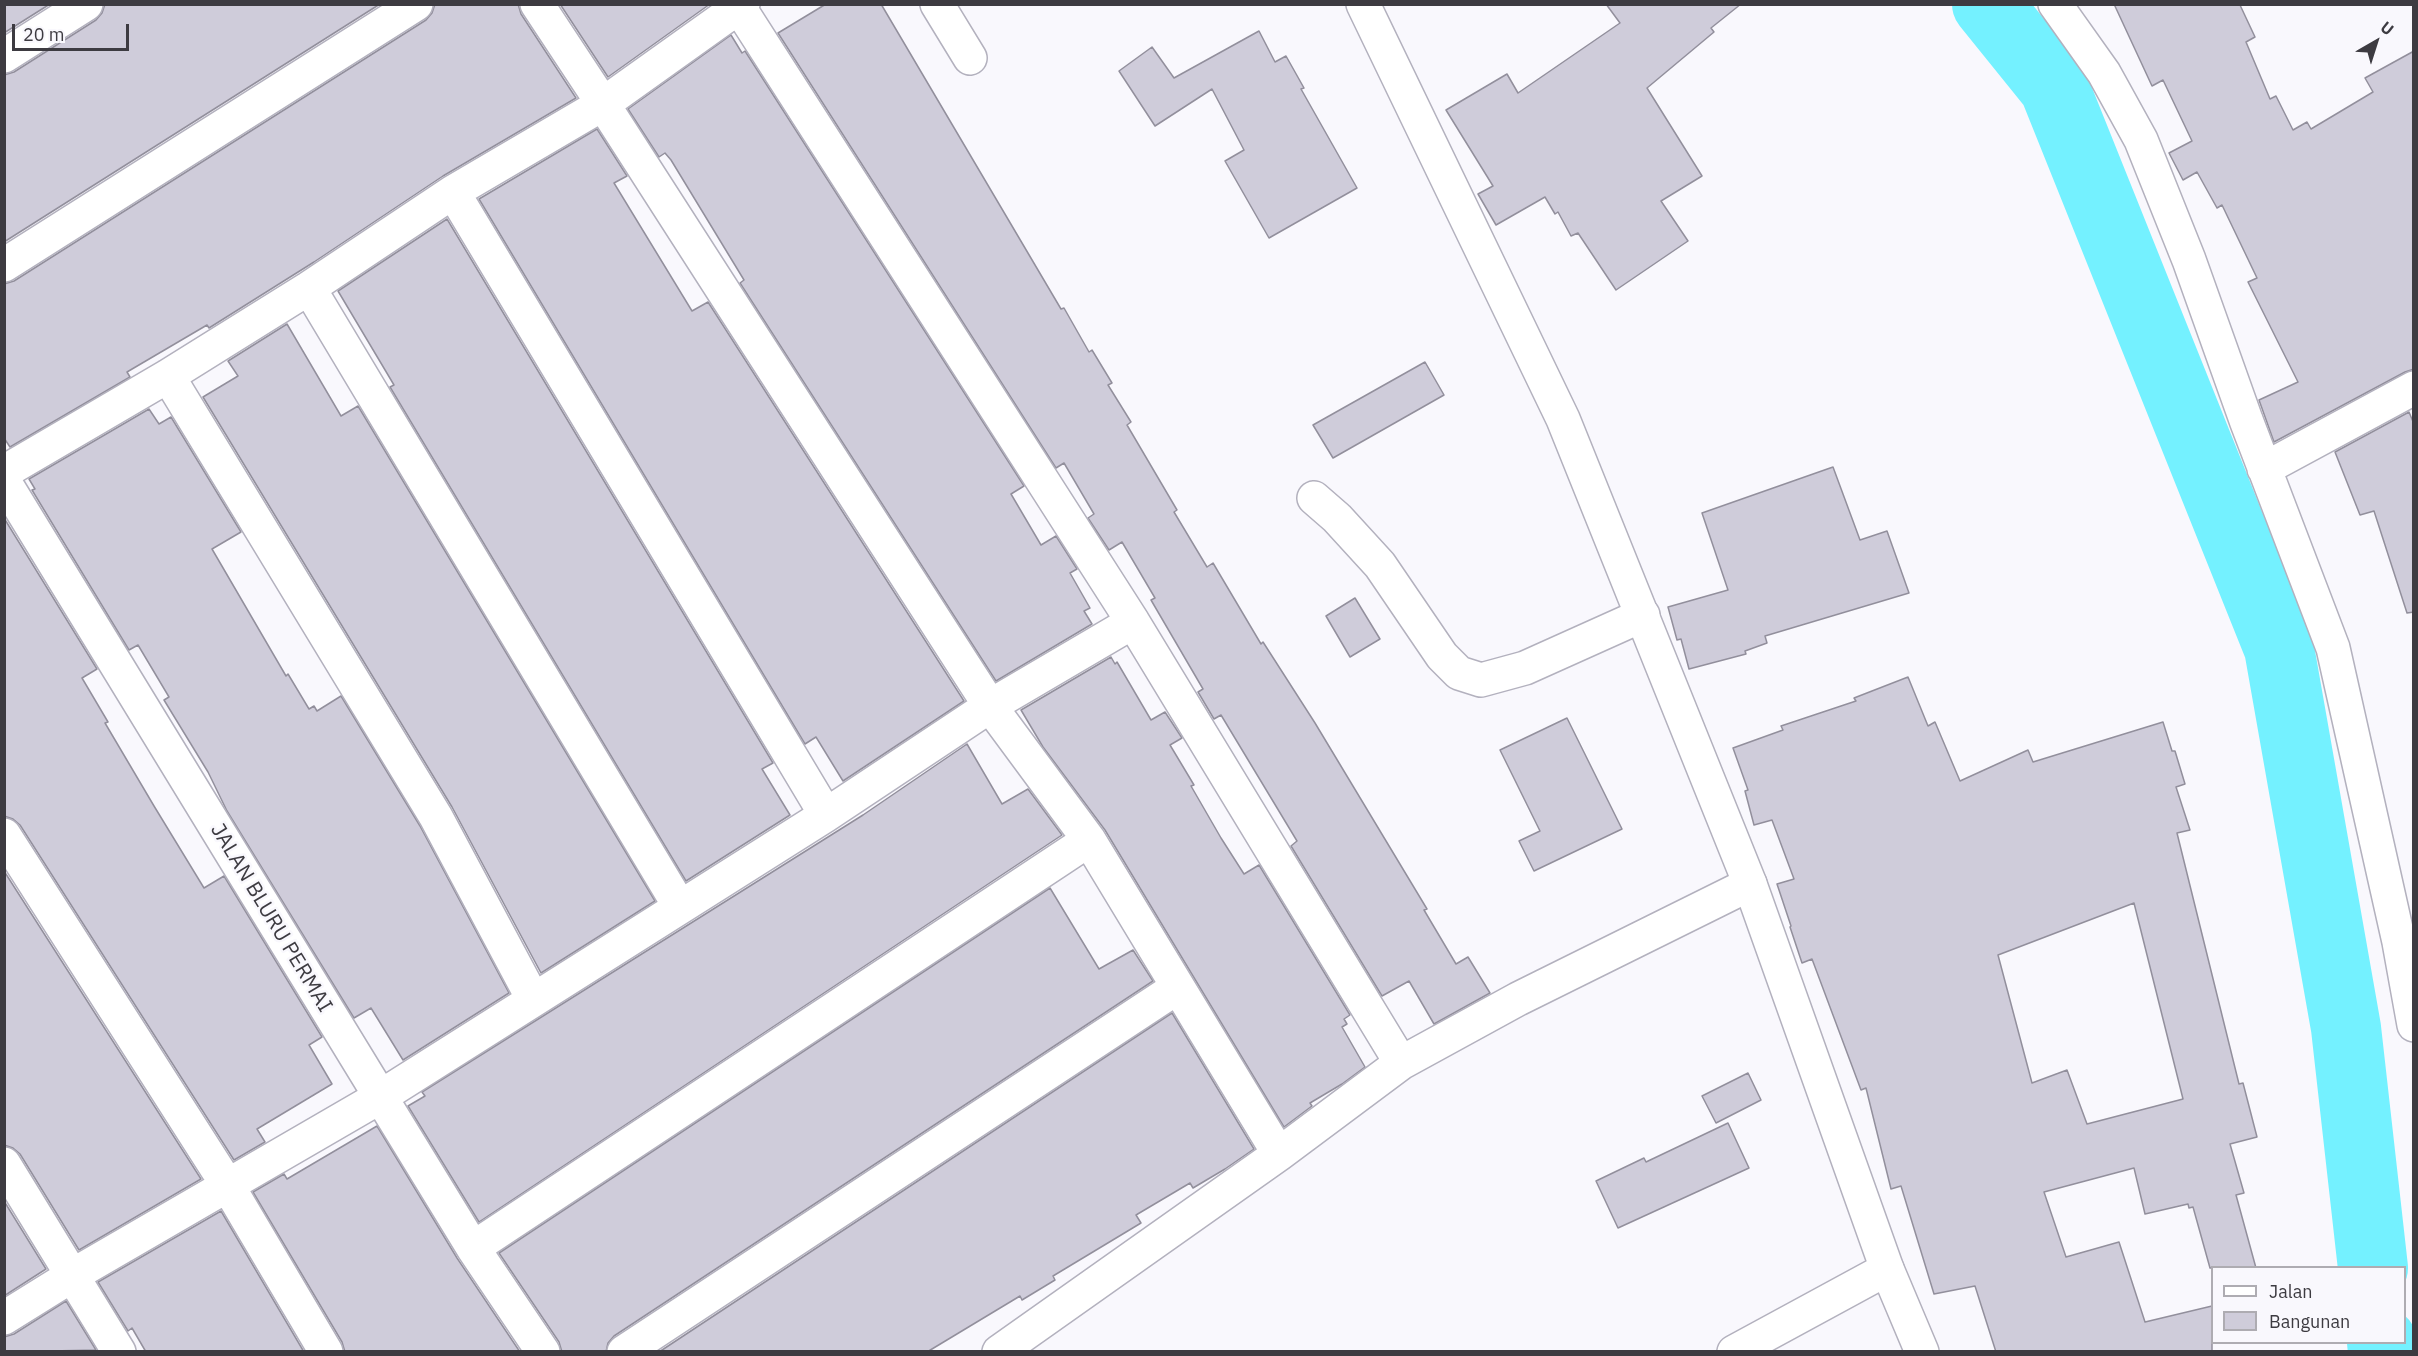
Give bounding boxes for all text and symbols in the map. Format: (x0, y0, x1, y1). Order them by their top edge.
scale bar (15, 12, 132, 50)
north arrow (2346, 12, 2406, 72)
text: U (2377, 17, 2398, 39)
text: 20 m (23, 23, 65, 46)
street label: JALAN BLURU PERMAI (205, 819, 337, 1017)
legend (2211, 1266, 2406, 1344)
text: Jalan (2269, 1280, 2313, 1303)
text: Bangunan (2269, 1310, 2350, 1333)

